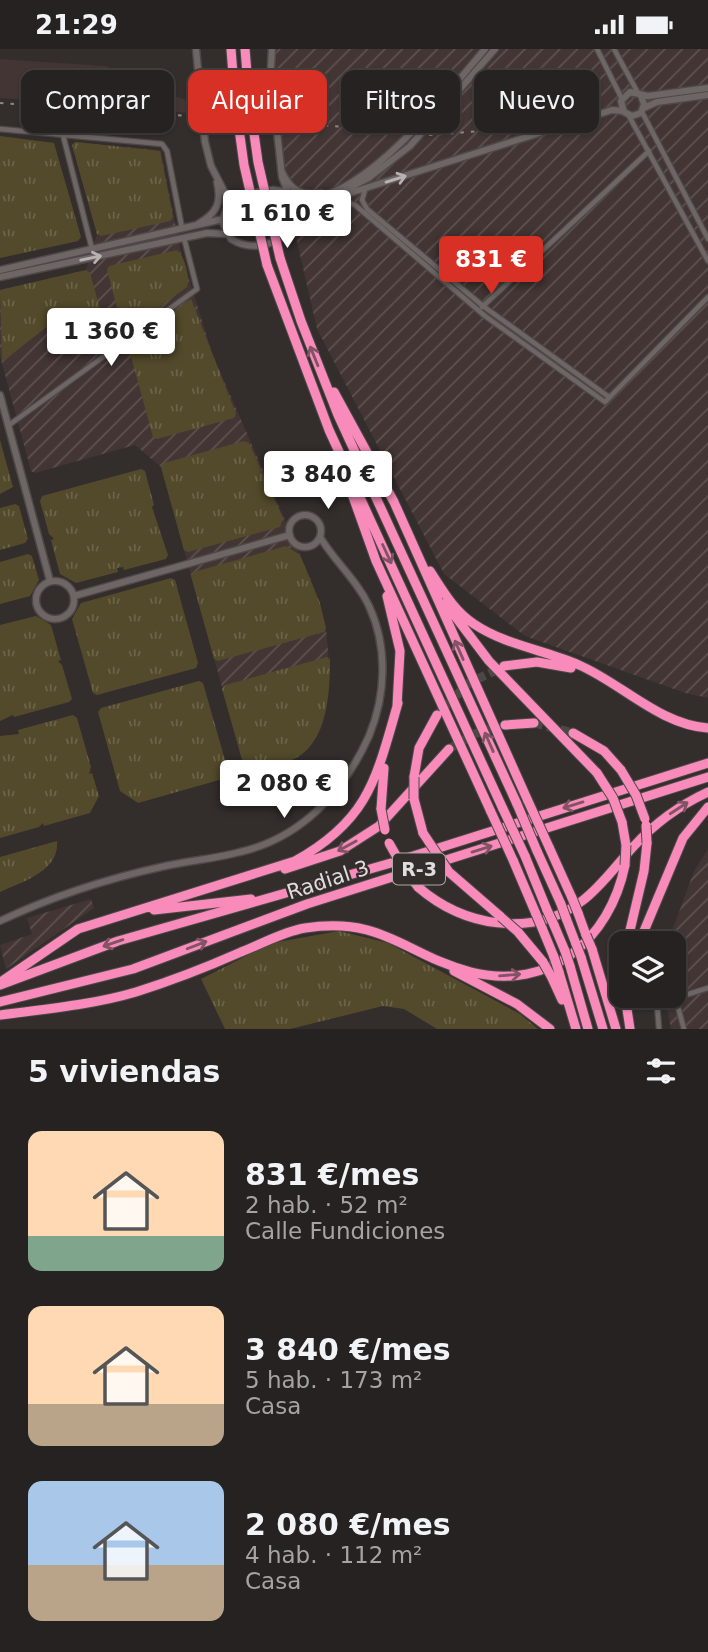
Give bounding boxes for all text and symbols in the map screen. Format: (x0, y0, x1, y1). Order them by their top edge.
text: 21:29 (35, 10, 118, 40)
chip: Comprar (21, 70, 174, 133)
chip: Alquilar (188, 70, 327, 133)
chip: Filtros (341, 70, 460, 133)
chip: Nuevo (474, 70, 599, 133)
one-way arrow (385, 172, 407, 185)
pin: 1 610 € (222, 191, 352, 250)
text: 1 610 € (239, 200, 335, 226)
pin: 831 € (442, 237, 540, 296)
text: 831 € (455, 246, 527, 272)
one-way arrow (79, 251, 102, 264)
pin: 1 360 € (46, 309, 176, 368)
text: 1 360 € (63, 318, 159, 344)
one-way arrow (307, 345, 320, 367)
pin: 3 840 € (263, 451, 393, 511)
text: 3 840 € (280, 461, 376, 487)
one-way arrow (381, 543, 394, 564)
one-way arrow (452, 640, 465, 661)
one-way arrow (482, 732, 495, 753)
pin: 2 080 € (219, 761, 349, 820)
text: 2 080 € (236, 770, 332, 796)
one-way arrow (562, 800, 584, 812)
one-way arrow (669, 801, 689, 815)
one-way arrow (338, 840, 358, 854)
one-way arrow (471, 842, 493, 855)
road number: R-3 (393, 853, 445, 884)
street label: Radial 3 (284, 855, 372, 905)
map controls (609, 931, 686, 1008)
button: layers (609, 931, 686, 1008)
one-way arrow (103, 938, 125, 950)
one-way arrow (185, 938, 207, 950)
one-way arrow (499, 968, 521, 981)
icon: filters (642, 1052, 680, 1090)
text: 5 viviendas (28, 1054, 220, 1089)
text: 831 €/mes (245, 1157, 419, 1192)
icon: home (84, 1159, 168, 1243)
text: 2 hab. · 52 m² (245, 1192, 408, 1218)
text: Calle Fundiciones (245, 1218, 445, 1244)
text: 3 840 €/mes (245, 1332, 451, 1367)
icon: home (84, 1334, 168, 1418)
text: 5 hab. · 173 m² (245, 1367, 422, 1393)
text: Casa (245, 1393, 301, 1419)
text: 2 080 €/mes (245, 1507, 451, 1542)
icon: home (84, 1509, 168, 1593)
text: 4 hab. · 112 m² (245, 1542, 422, 1568)
text: Casa (245, 1568, 301, 1594)

